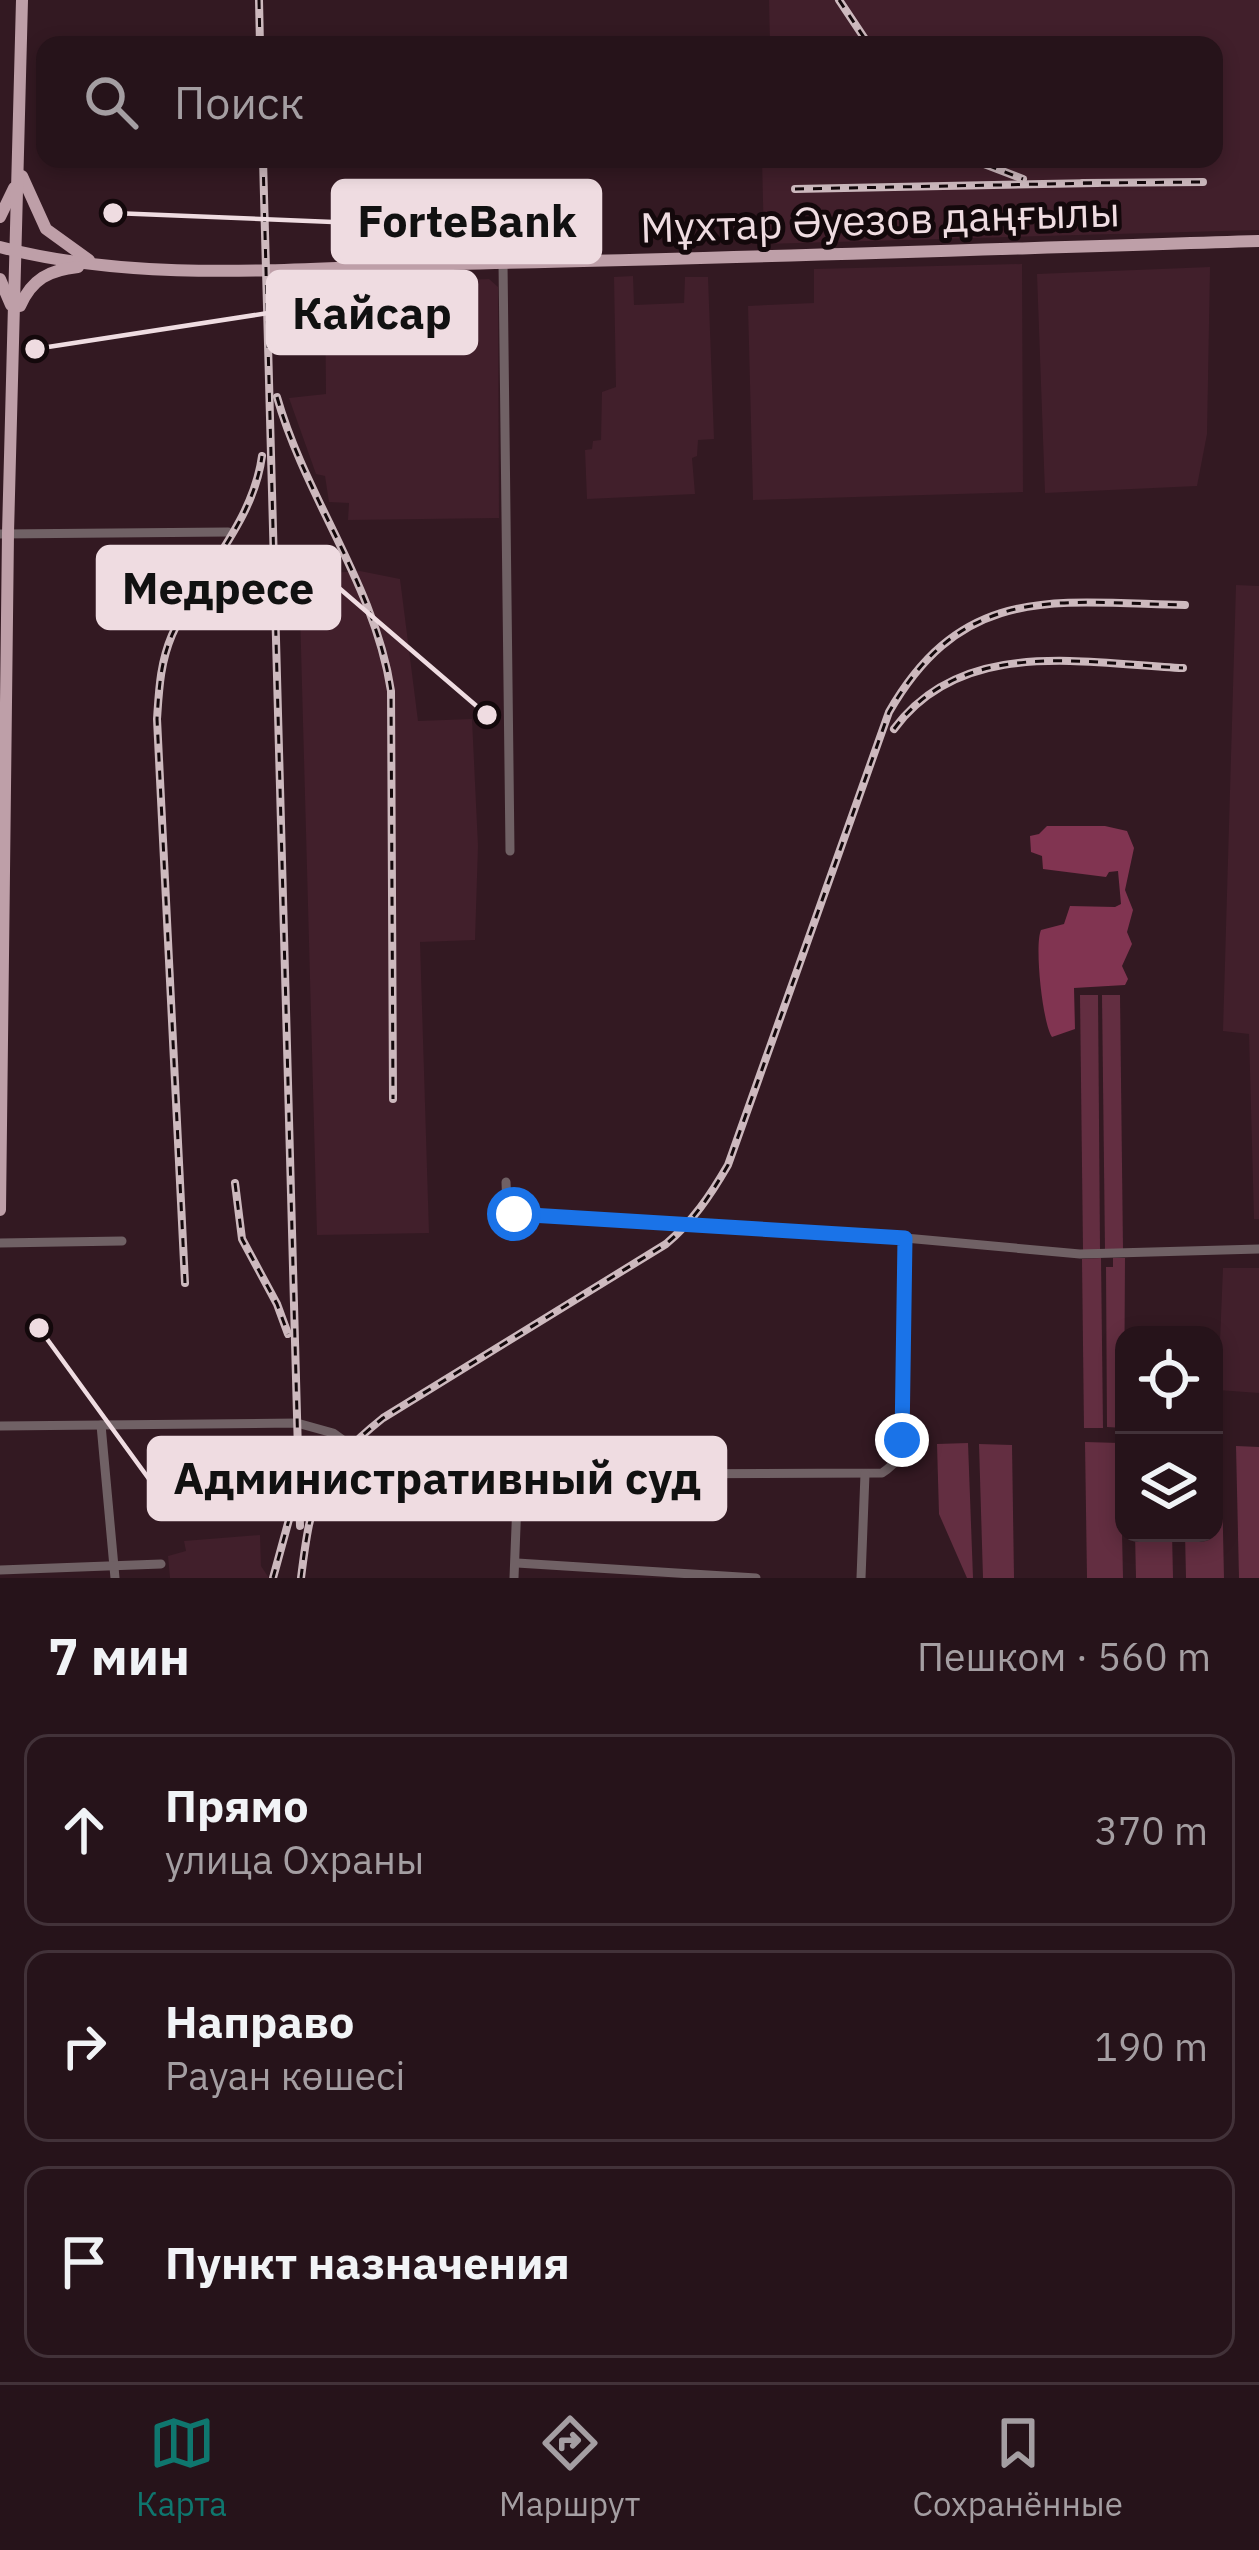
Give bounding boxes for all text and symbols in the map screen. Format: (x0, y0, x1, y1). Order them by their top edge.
search box (36, 36, 1223, 168)
icon: search (78, 69, 144, 135)
text: Поиск (174, 73, 304, 131)
callout: ForteBank (333, 181, 600, 262)
street label: Мұхтар Әуезов даңғылы (639, 183, 1121, 255)
text: ForteBank (357, 191, 577, 249)
callout: Кайсар (268, 272, 476, 353)
text: Кайсар (292, 283, 452, 341)
callout: Медресе (98, 547, 339, 628)
text: Медресе (122, 558, 314, 616)
route start (487, 1187, 541, 1241)
map controls (1115, 1326, 1223, 1542)
button: locate (1115, 1326, 1223, 1434)
route end (875, 1413, 929, 1467)
button: layers (1115, 1434, 1223, 1542)
callout: Административный суд (149, 1438, 725, 1519)
text: Административный суд (173, 1448, 701, 1506)
text: 7 мин (48, 1623, 190, 1689)
text: Пешком · 560 m (917, 1631, 1211, 1682)
text: Прямо (165, 1776, 309, 1834)
icon: ahead (51, 1797, 117, 1863)
text: 370 m (1095, 1805, 1208, 1856)
text: улица Охраны (165, 1834, 424, 1885)
text: Направо (165, 1992, 354, 2050)
icon: right (51, 2013, 117, 2079)
text: 190 m (1095, 2021, 1208, 2072)
text: Рауан көшесі (165, 2050, 405, 2101)
icon: arrive (51, 2229, 117, 2295)
text: Пункт назначения (165, 2233, 570, 2291)
tab: Карта (136, 2410, 227, 2525)
tab: Маршрут (499, 2410, 640, 2525)
tab: Сохранённые (912, 2410, 1123, 2525)

